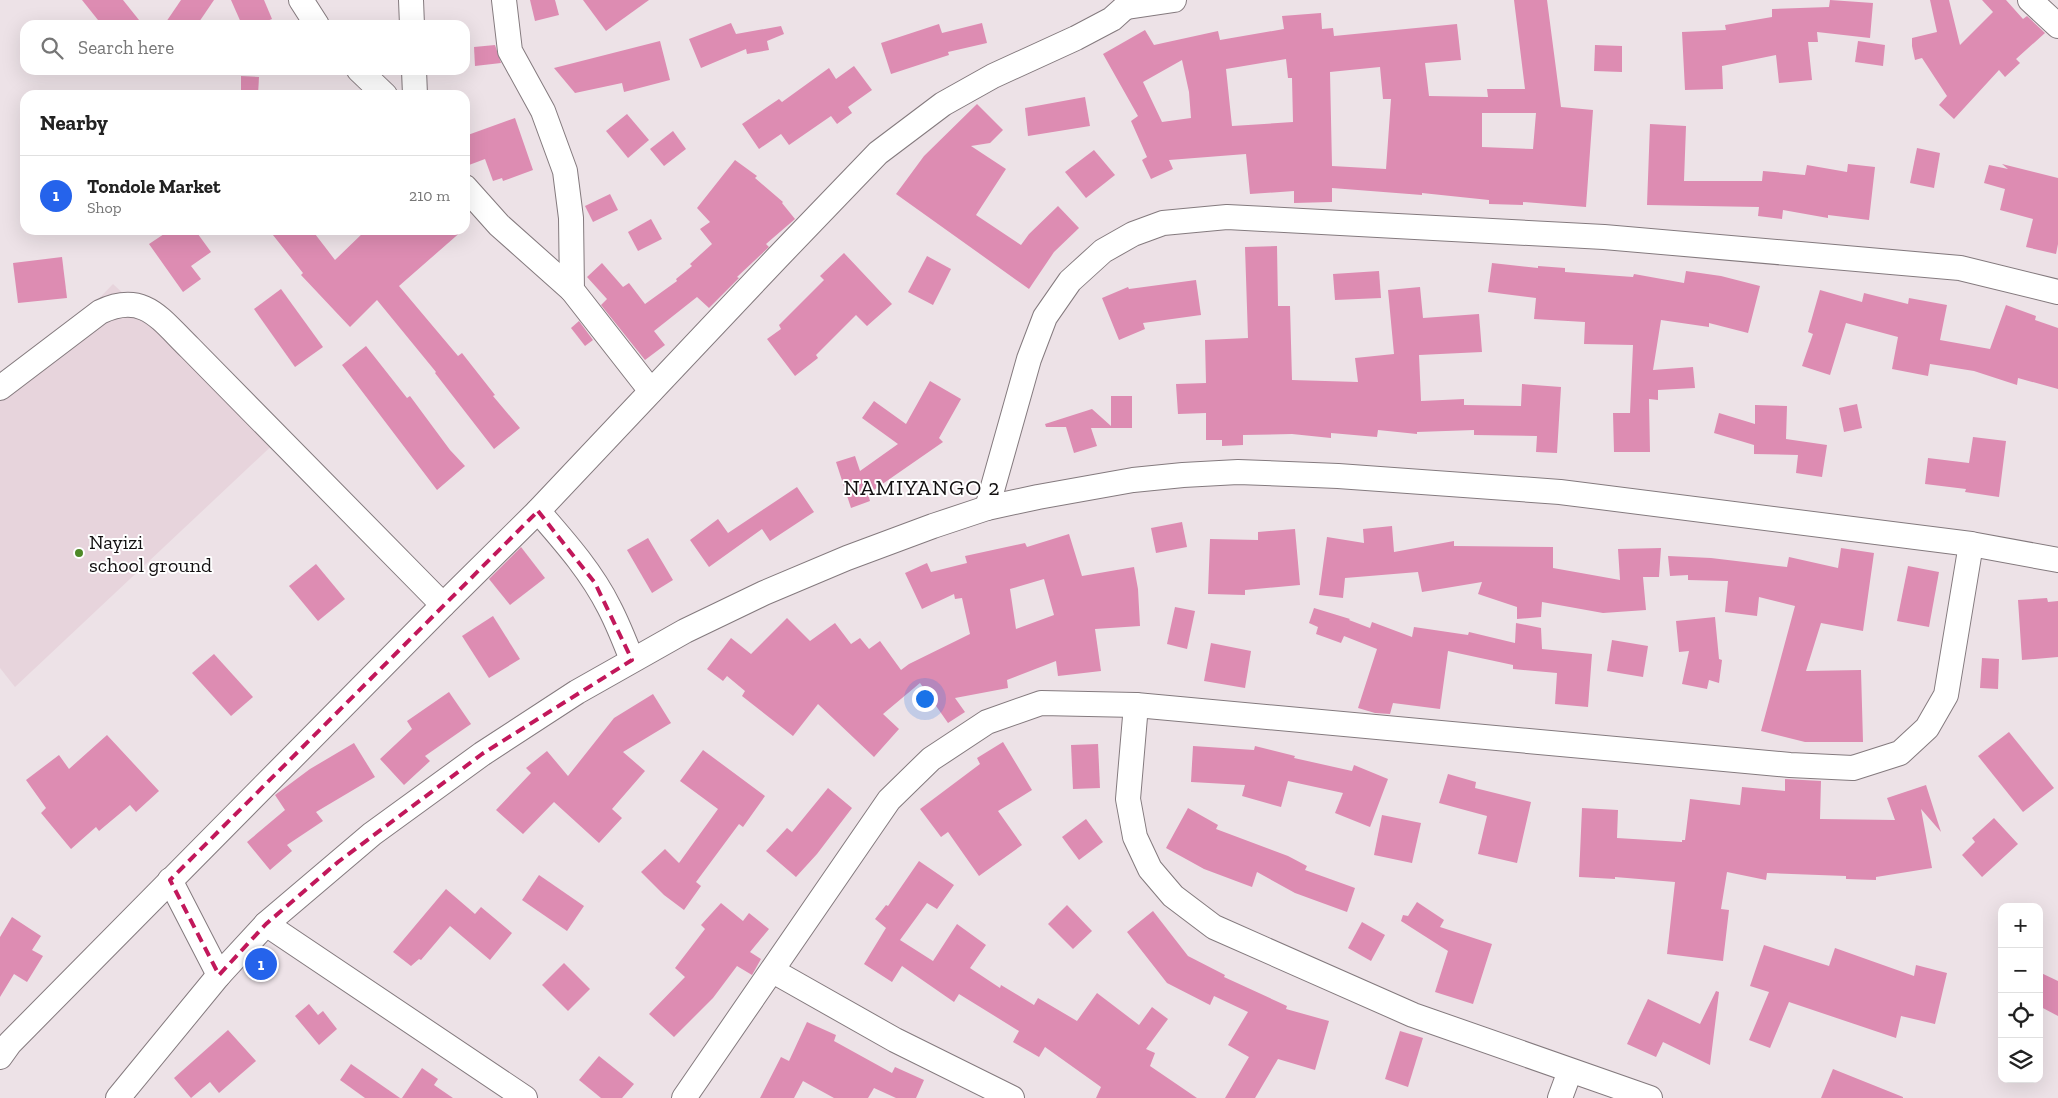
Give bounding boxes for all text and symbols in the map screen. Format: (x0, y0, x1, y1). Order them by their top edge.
search box (20, 20, 470, 75)
icon: search (38, 34, 66, 62)
text: Search here (78, 36, 174, 59)
text: Nearby (40, 110, 108, 135)
text: Tondole Market (87, 175, 221, 198)
text: 1 (53, 186, 59, 205)
text: 210 m (409, 186, 450, 205)
text: Shop (87, 198, 122, 217)
district label: NAMIYANGO 2 (843, 474, 1001, 501)
place label: Nayizi school ground (89, 530, 212, 577)
marker: Nayizi school ground (73, 547, 85, 559)
your location (912, 686, 938, 712)
map controls (1998, 903, 2043, 1083)
button: + (1998, 903, 2043, 948)
pin: 1 (245, 945, 277, 983)
button: − (1998, 948, 2043, 993)
button: locate (1998, 993, 2043, 1038)
button: layers (1998, 1038, 2043, 1083)

